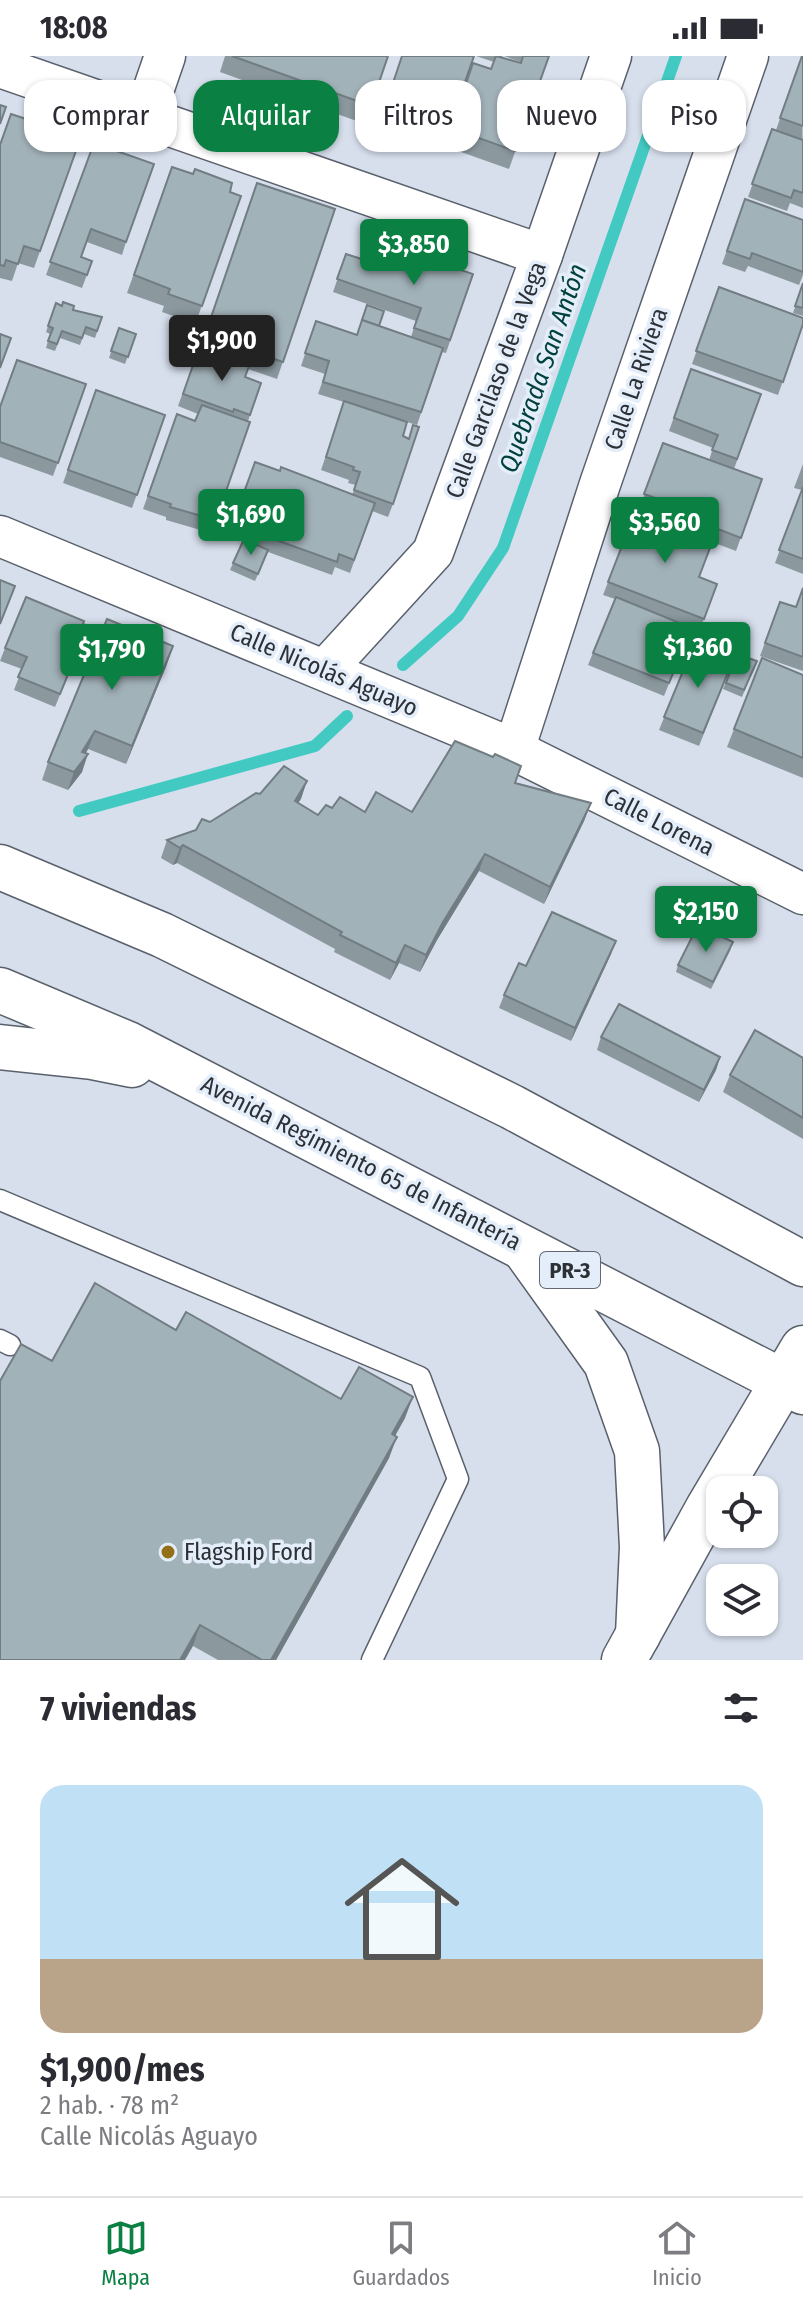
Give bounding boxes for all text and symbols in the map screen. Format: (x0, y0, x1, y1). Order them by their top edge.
text: 18:08 (40, 10, 108, 46)
chip: Comprar (24, 80, 177, 152)
chip: Alquilar (193, 80, 339, 152)
chip: Filtros (355, 80, 481, 152)
chip: Nuevo (497, 80, 626, 152)
chip: Piso (642, 80, 746, 152)
pin: $3,850 (349, 219, 479, 287)
text: $3,850 (378, 229, 450, 260)
street label: Calle Garcilaso de la Vega (440, 258, 552, 502)
water label: Quebrada San Antón (493, 260, 593, 476)
street label: Calle La Riviera (599, 304, 673, 454)
pin: $1,900 (157, 315, 287, 383)
text: $1,900 (187, 325, 257, 356)
pin: $1,690 (186, 489, 316, 557)
pin: $3,560 (600, 497, 730, 565)
text: $1,690 (216, 499, 286, 530)
text: $3,560 (629, 507, 701, 538)
street label: Calle Nicolás Aguayo (226, 618, 422, 722)
pin: $1,360 (633, 622, 763, 690)
pin: $1,790 (47, 624, 177, 692)
text: $1,360 (663, 632, 733, 663)
text: $1,790 (78, 634, 146, 665)
street label: Calle Lorena (599, 782, 719, 862)
pin: $2,150 (641, 886, 771, 954)
text: $2,150 (673, 896, 739, 927)
street label: Avenida Regimiento 65 de Infantería (196, 1070, 526, 1256)
road number: PR-3 (540, 1252, 600, 1288)
map controls (706, 1476, 778, 1636)
button: locate (706, 1476, 778, 1548)
place label: Flagship Ford (184, 1538, 313, 1566)
marker: Flagship Ford (159, 1543, 177, 1561)
button: layers (706, 1564, 778, 1636)
icon: filters (719, 1686, 763, 1730)
text: 7 viviendas (40, 1688, 196, 1729)
icon: home (330, 1837, 474, 1981)
text: $1,900/mes (40, 2049, 205, 2090)
text: 2 hab. · 78 m² (40, 2090, 179, 2121)
text: Calle Nicolás Aguayo (40, 2121, 258, 2152)
tab: Mapa (101, 2216, 150, 2291)
tab: Guardados (352, 2216, 450, 2291)
tab: Inicio (652, 2216, 702, 2291)

